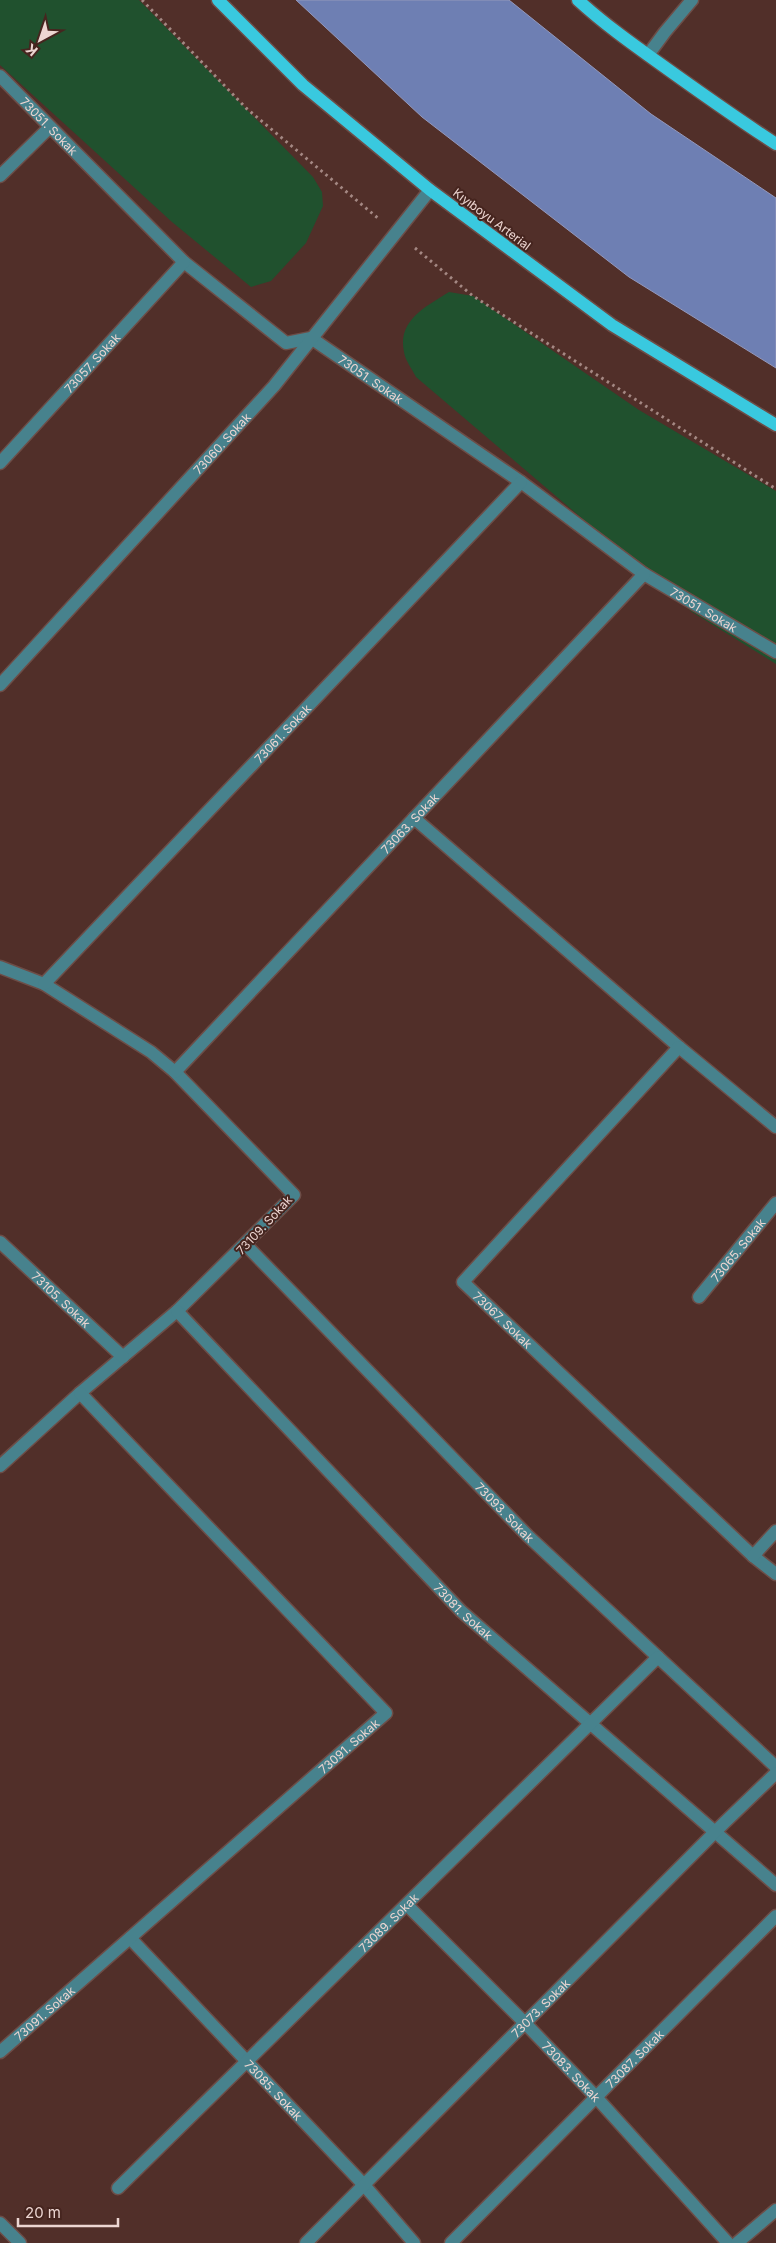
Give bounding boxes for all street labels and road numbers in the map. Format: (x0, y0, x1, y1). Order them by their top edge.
street label: 73051. Sokak (17, 94, 81, 158)
street label: Kıyıboyu Arterial (450, 185, 534, 253)
street label: 73057. Sokak (61, 329, 123, 396)
street label: 73051. Sokak (336, 352, 407, 407)
street label: 73060. Sokak (190, 409, 254, 477)
street label: 73051. Sokak (667, 584, 740, 635)
street label: 73061. Sokak (251, 700, 314, 766)
street label: 73063. Sokak (377, 789, 442, 857)
street label: 73109. Sokak (233, 1192, 295, 1258)
street label: 73065. Sokak (707, 1215, 768, 1285)
street label: 73105. Sokak (29, 1268, 94, 1331)
street label: 73067. Sokak (470, 1288, 536, 1351)
street label: 73093. Sokak (472, 1479, 538, 1546)
street label: 73081. Sokak (431, 1580, 496, 1643)
street label: 73091. Sokak (315, 1715, 382, 1776)
street label: 73089. Sokak (355, 1889, 422, 1955)
street label: 73073. Sokak (508, 1975, 573, 2040)
street label: 73091. Sokak (11, 1982, 78, 2044)
street label: 73087. Sokak (602, 2026, 667, 2091)
street label: 73083. Sokak (539, 2038, 604, 2105)
street label: 73085. Sokak (242, 2056, 306, 2123)

